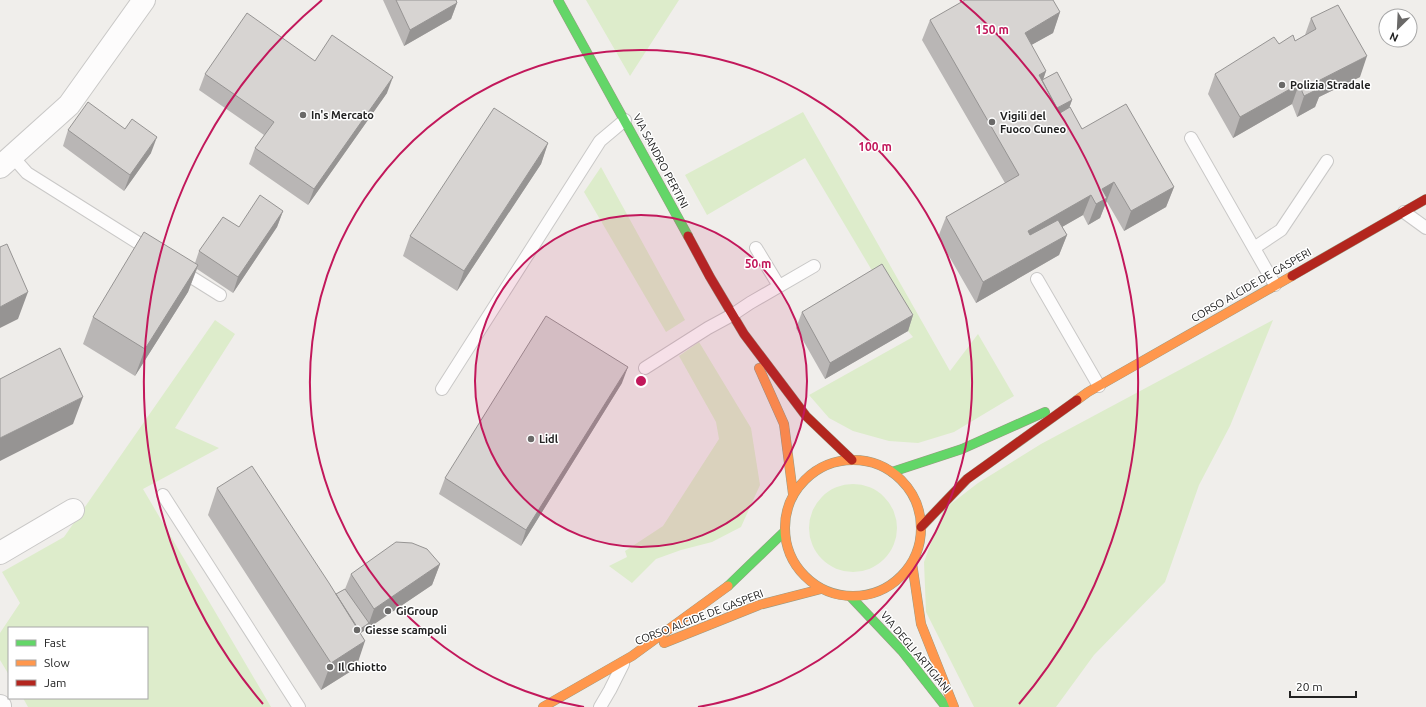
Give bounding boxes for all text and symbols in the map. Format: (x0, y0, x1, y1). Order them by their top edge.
north arrow (1378, 8, 1418, 48)
text: 150 m (975, 23, 1009, 36)
text: N (1388, 30, 1400, 44)
place label: Polizia Stradale (1290, 79, 1370, 91)
marker: Polizia Stradale (1277, 80, 1287, 90)
place label: In's Mercato (311, 109, 374, 121)
marker: In's Mercato (298, 110, 308, 120)
place label: Vigili del Fuoco Cuneo (1000, 110, 1067, 135)
street label: VIA SANDRO PERTINI (631, 112, 691, 210)
marker: Vigili del Fuoco Cuneo (987, 117, 997, 127)
text: 100 m (858, 140, 892, 153)
street label: CORSO ALCIDE DE GASPERI (1189, 246, 1313, 324)
text: 50 m (745, 257, 771, 270)
centre of rings (634, 374, 648, 388)
place label: Lidl (539, 433, 559, 445)
marker: Lidl (526, 434, 536, 444)
street label: CORSO ALCIDE DE GASPERI (633, 587, 765, 647)
place label: GiGroup (396, 605, 439, 617)
marker: GiGroup (383, 606, 393, 616)
street label: VIA DEGLI ARTIGIANI (879, 609, 953, 695)
place label: Giesse scampoli (365, 624, 447, 636)
marker: Giesse scampoli (352, 625, 362, 635)
legend (8, 627, 148, 699)
text: Fast (44, 636, 66, 649)
text: Slow (44, 656, 70, 669)
place label: Il Ghiotto (338, 661, 387, 673)
marker: Il Ghiotto (325, 662, 335, 672)
scale bar (1290, 673, 1356, 699)
text: Jam (44, 676, 66, 689)
text: 20 m (1296, 680, 1323, 693)

